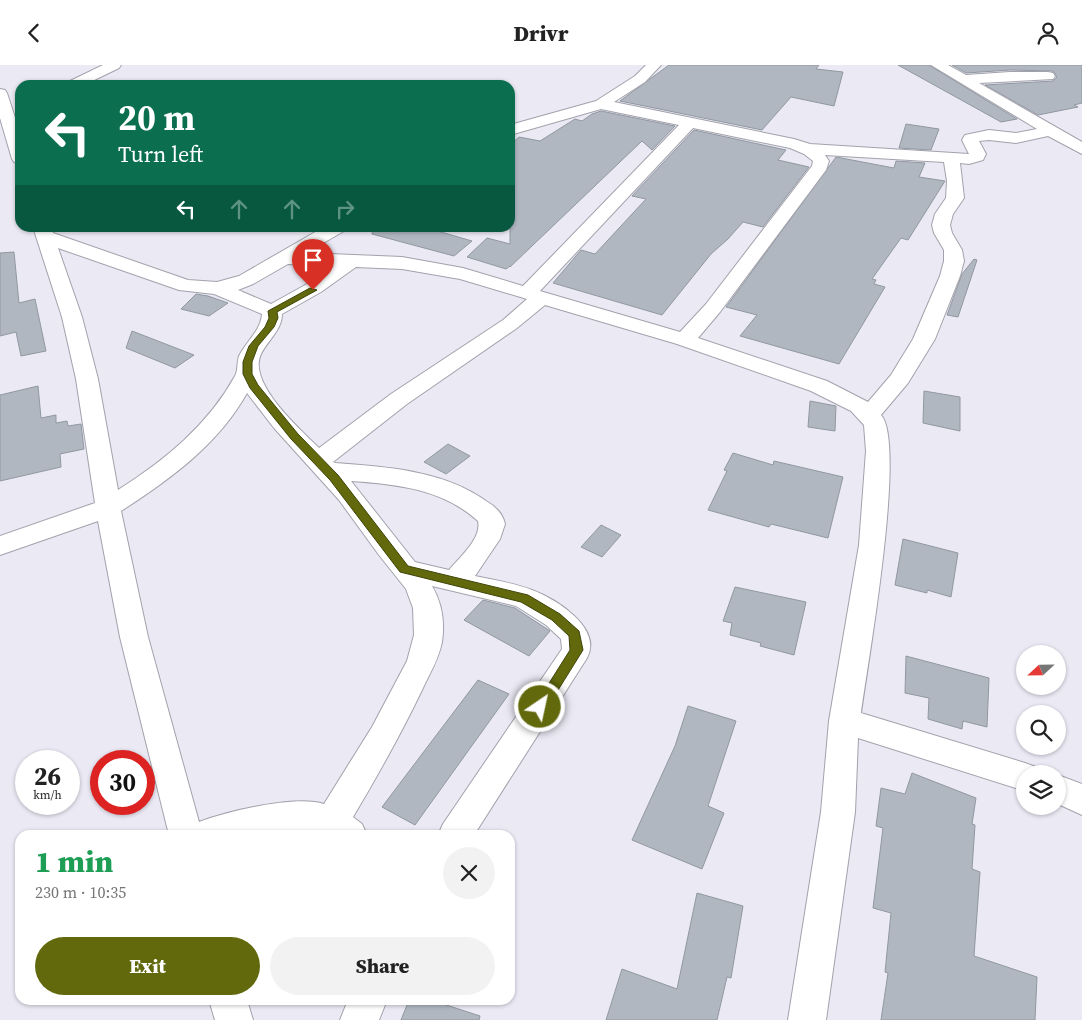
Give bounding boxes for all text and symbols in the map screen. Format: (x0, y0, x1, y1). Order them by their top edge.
text: Drivr (514, 18, 568, 48)
icon: back (20, 19, 48, 47)
icon: person (1034, 19, 1062, 47)
text: 20 m (118, 94, 195, 142)
icon: left (35, 100, 100, 165)
text: Turn left (118, 139, 203, 169)
icon: left (172, 195, 200, 223)
icon: ahead (225, 195, 253, 223)
icon: ahead (278, 195, 306, 223)
icon: right (331, 195, 359, 223)
pin (292, 239, 334, 290)
icon: arrive (299, 246, 327, 274)
north arrow (1016, 645, 1066, 695)
map controls (1016, 645, 1066, 815)
position arrow (513, 680, 565, 732)
button: search (1016, 705, 1066, 755)
speed limit sign: 30 (90, 750, 155, 815)
text: 26 (34, 759, 61, 793)
button: layers (1016, 765, 1066, 815)
text: km/h (33, 787, 62, 803)
text: 1 min (35, 841, 113, 882)
button: close (443, 847, 495, 899)
text: 230 m · 10:35 (35, 881, 126, 903)
button: Exit (35, 937, 260, 995)
button: Share (270, 937, 495, 995)

